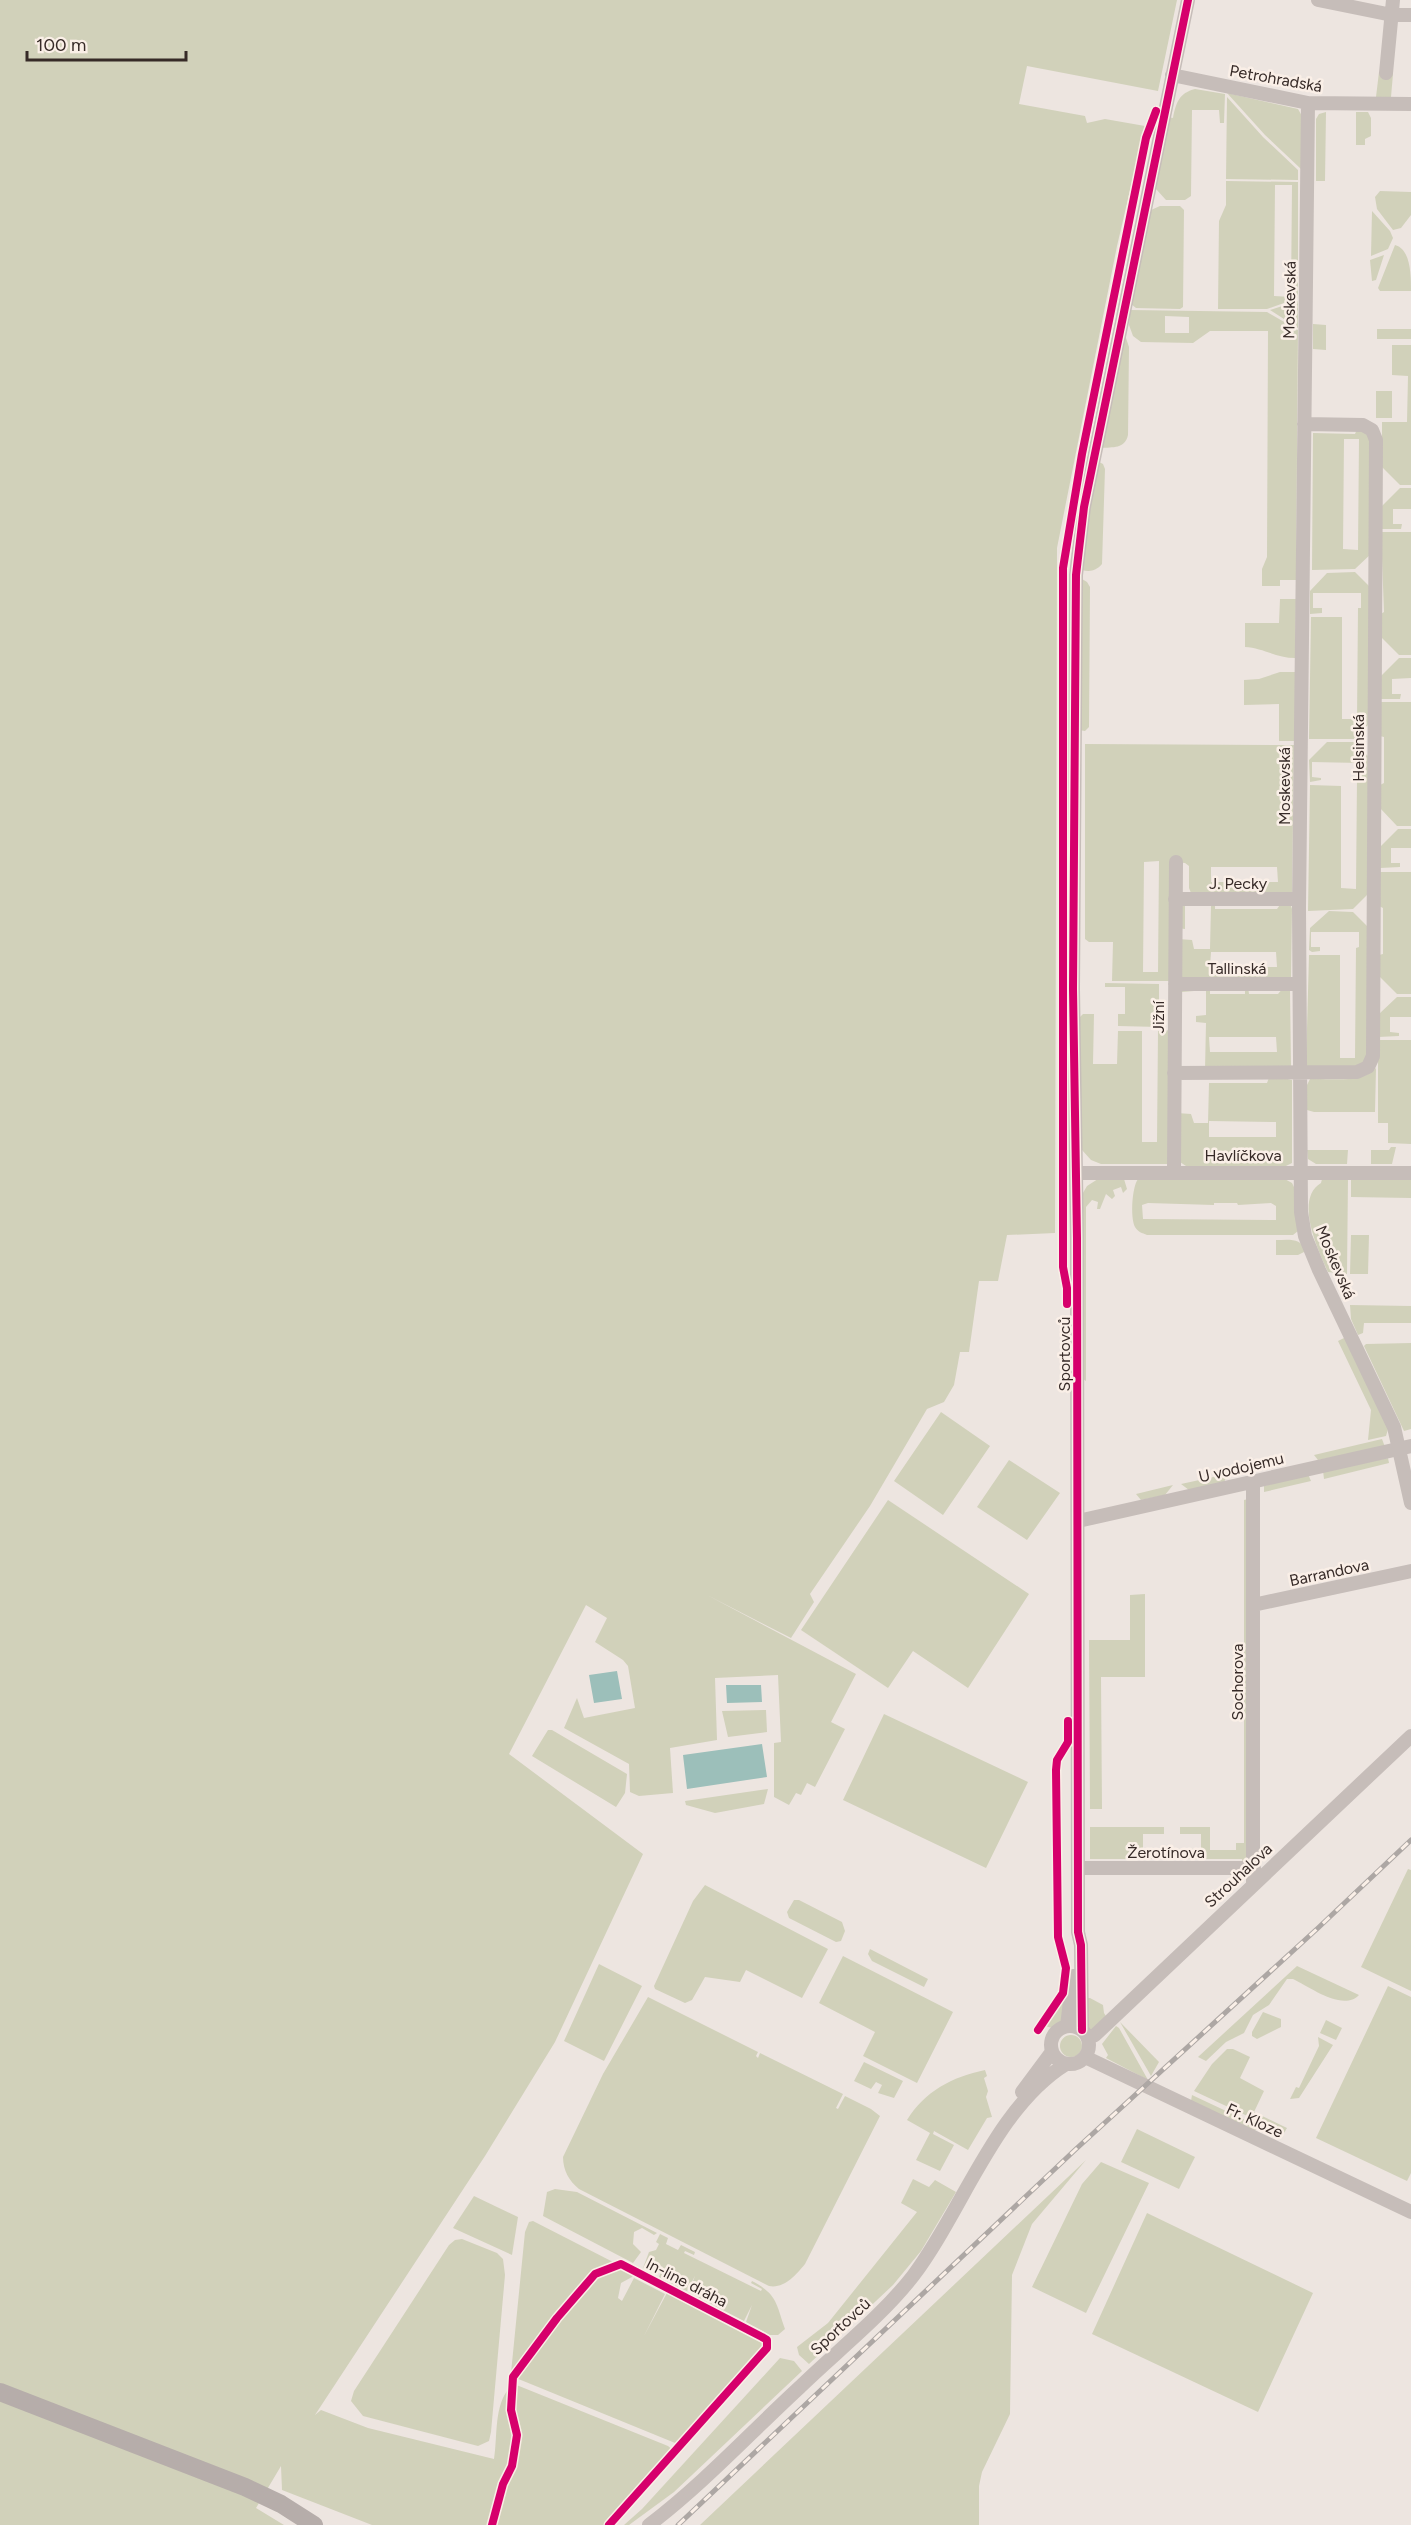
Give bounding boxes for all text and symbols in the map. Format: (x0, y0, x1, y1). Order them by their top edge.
scale bar (27, 24, 186, 62)
text: 100 m (36, 34, 86, 56)
street label: Petrohradská (1228, 61, 1324, 96)
street label: Moskevská (1279, 261, 1300, 339)
street label: Helsinská (1349, 714, 1368, 782)
street label: Moskevská (1275, 747, 1294, 825)
street label: J. Pecky (1209, 874, 1268, 893)
street label: Tallinská (1208, 959, 1266, 978)
street label: Jižní (1149, 999, 1168, 1033)
street label: Havlíčkova (1204, 1146, 1282, 1165)
street label: Moskevská (1312, 1223, 1360, 1302)
street label: Sportovců (1055, 1317, 1074, 1391)
street label: U vodojemu (1197, 1448, 1286, 1487)
street label: Barrandova (1288, 1555, 1370, 1590)
street label: Sochorova (1228, 1644, 1247, 1720)
street label: Strouhalova (1201, 1839, 1276, 1911)
street label: Žerotínova (1127, 1843, 1205, 1862)
street label: Fr. Kloze (1223, 2099, 1286, 2142)
street label: In-line dráha (643, 2254, 731, 2311)
street label: Sportovců (807, 2294, 874, 2359)

